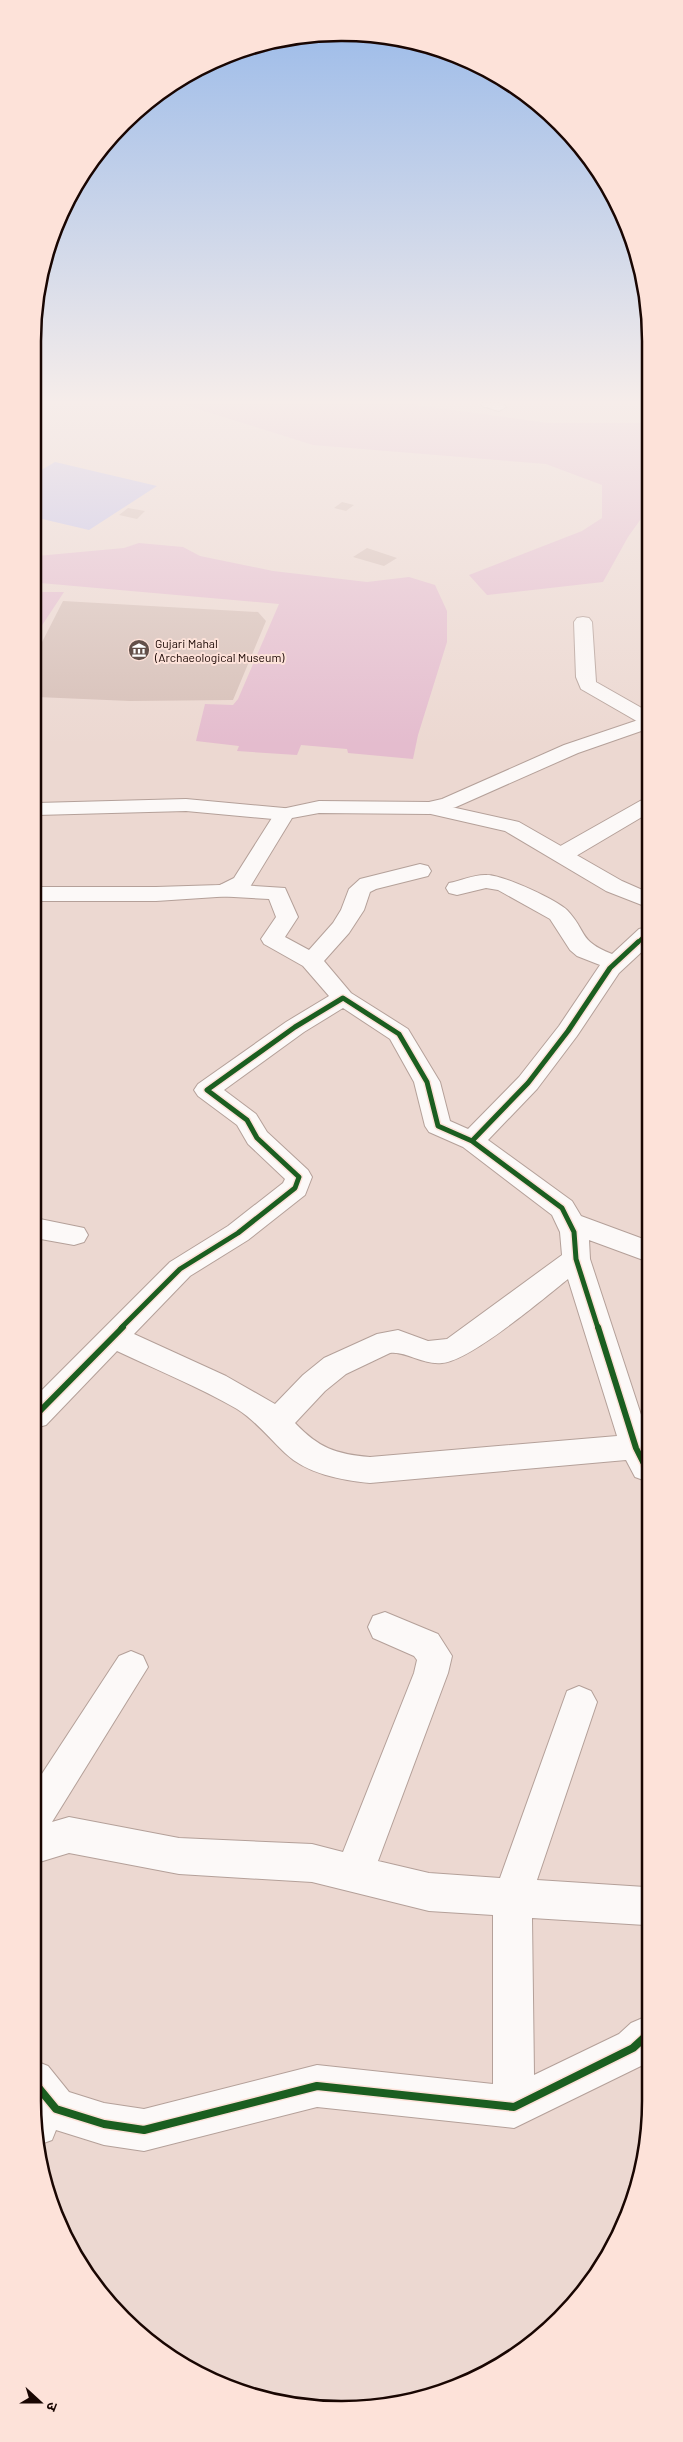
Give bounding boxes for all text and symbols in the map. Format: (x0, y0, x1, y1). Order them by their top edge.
place label: Gujari Mahal (Archaeological Museum) (154, 636, 285, 664)
museum icon: Gujari Mahal (Archaeological Museum) (127, 638, 151, 662)
north arrow (15, 2377, 65, 2427)
text: उ (43, 2400, 62, 2414)

